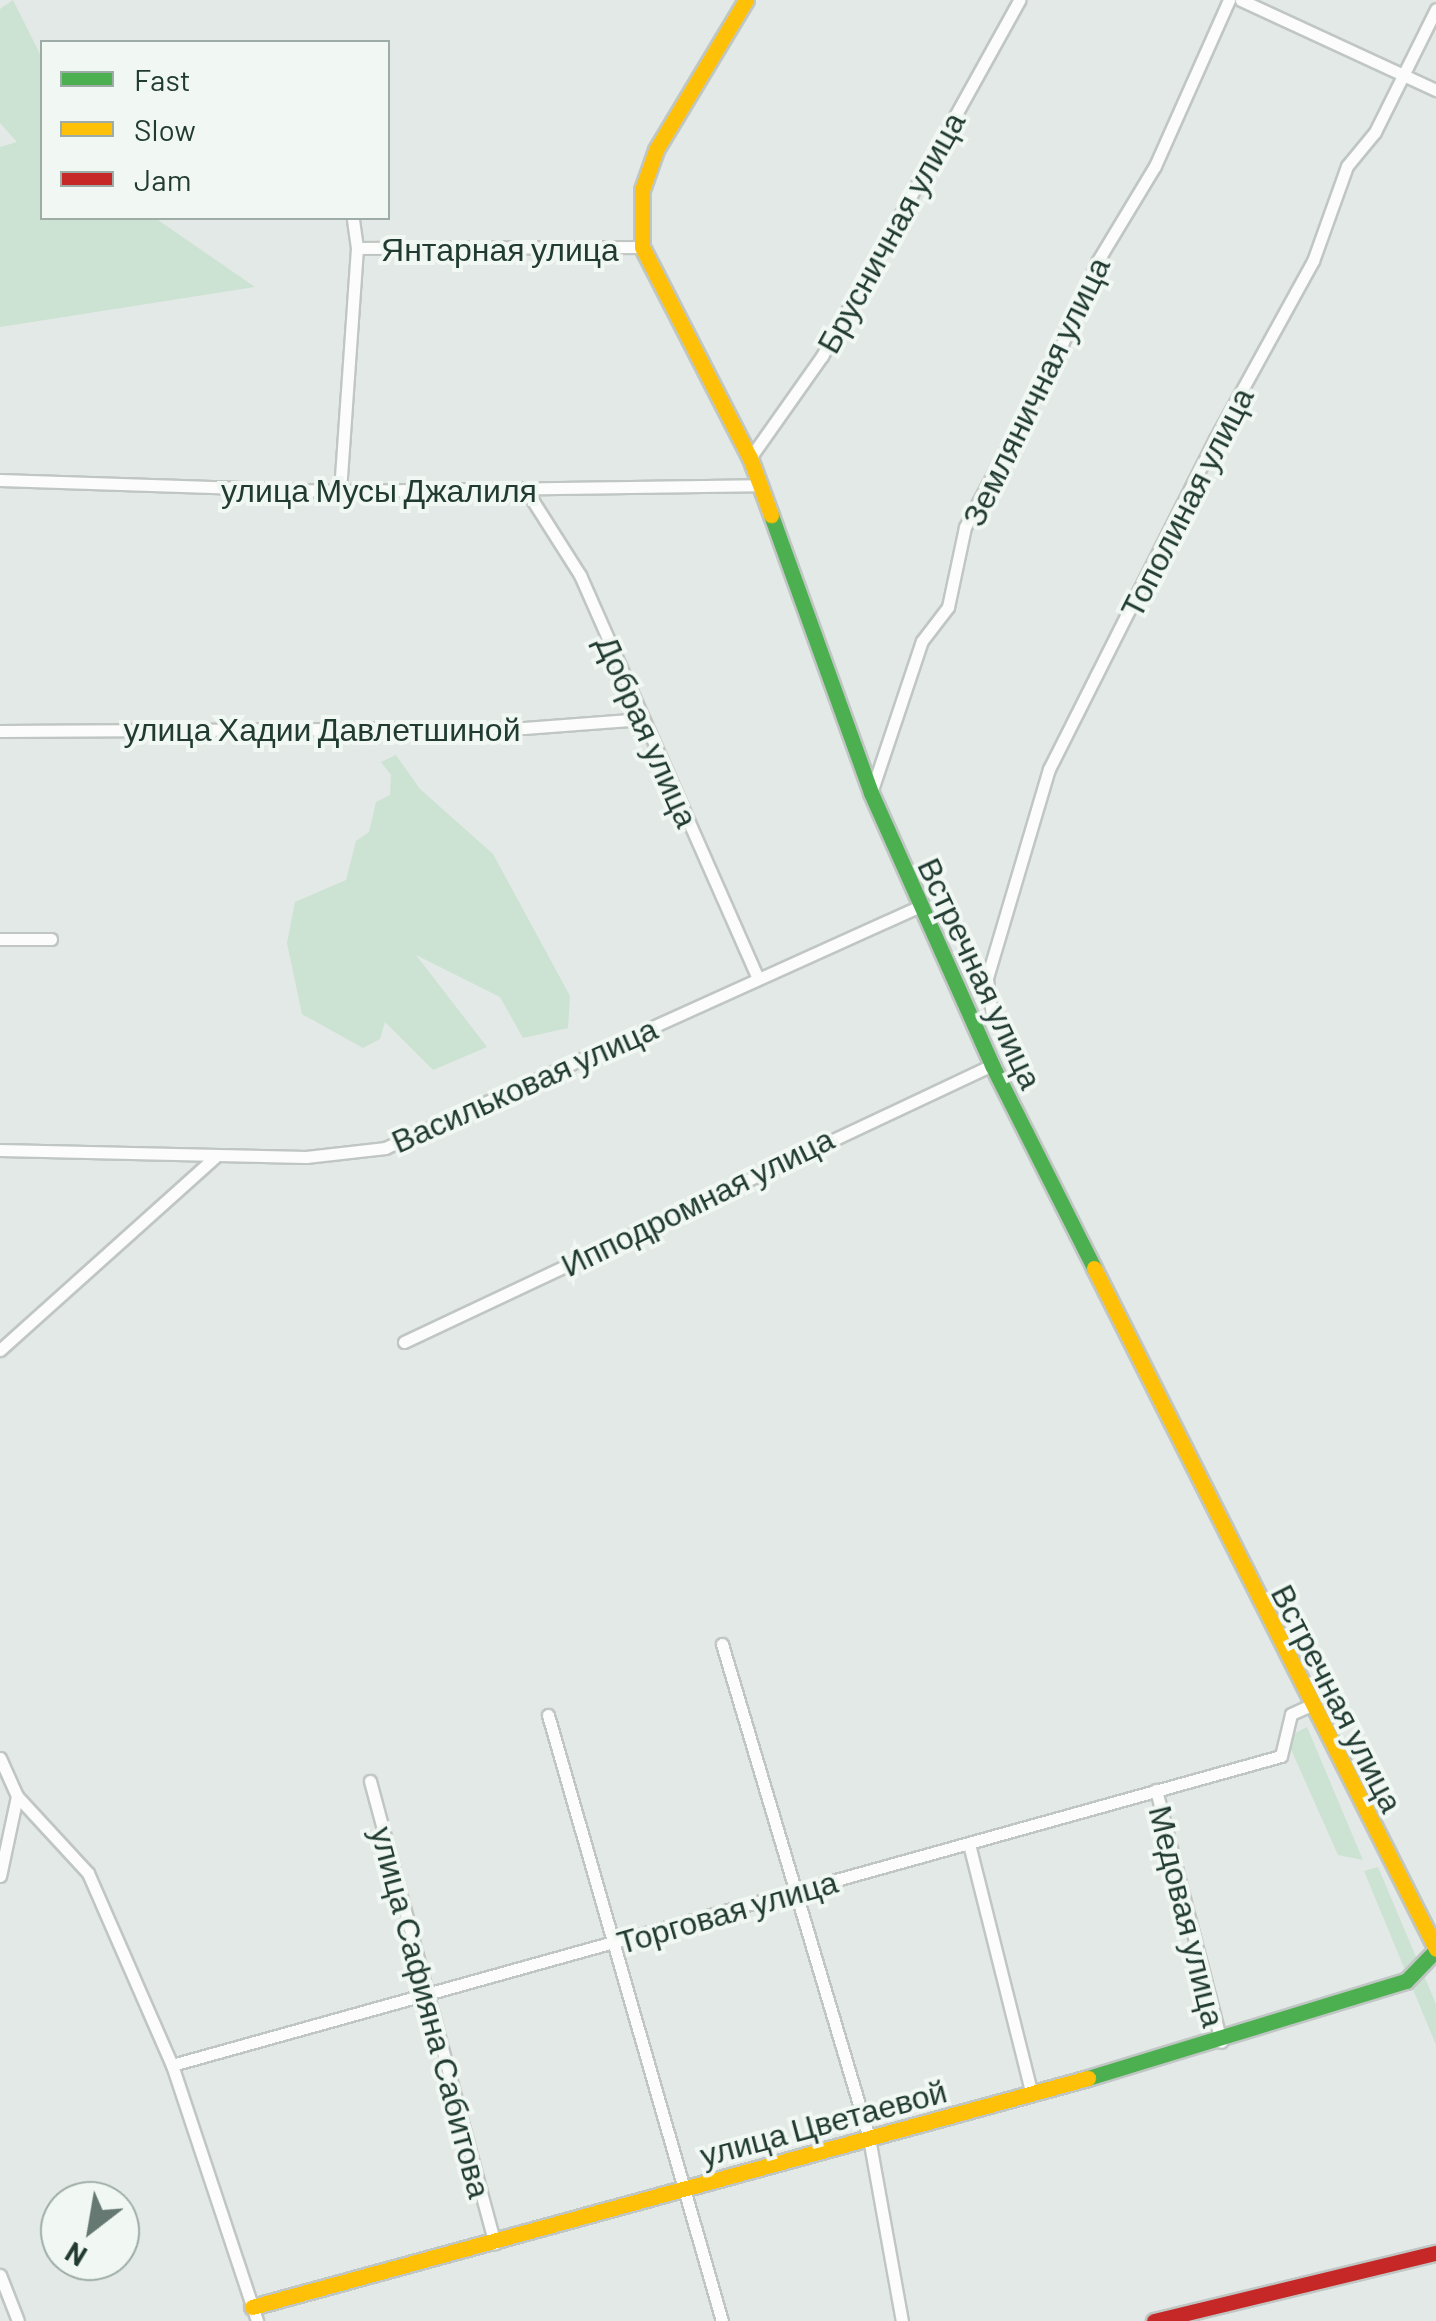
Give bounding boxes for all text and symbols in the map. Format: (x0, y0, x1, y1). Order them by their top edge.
legend (40, 40, 390, 220)
text: Fast (134, 61, 191, 97)
street label: Брусничная улица (808, 105, 972, 359)
text: Slow (134, 111, 196, 147)
text: Jam (134, 161, 191, 197)
street label: Янтарная улица (381, 229, 619, 267)
street label: Земляничная улица (953, 250, 1117, 532)
street label: Тополиная улица (1111, 381, 1261, 623)
street label: улица Мусы Джалиля (221, 470, 537, 508)
street label: Добрая улица (589, 629, 707, 833)
street label: улица Хадии Давлетшиной (123, 709, 521, 747)
street label: Встречная улица (911, 851, 1051, 1095)
street label: Васильковая улица (385, 1008, 663, 1160)
street label: Ипподромная улица (555, 1118, 839, 1284)
street label: Встречная улица (1264, 1578, 1412, 1818)
street label: Медовая улица (1142, 1801, 1234, 2031)
street label: улица Сафияна Сабитова (364, 1822, 500, 2202)
street label: Торговая улица (612, 1861, 842, 1961)
street label: улица Цветаевой (696, 2071, 950, 2173)
north arrow (40, 2181, 140, 2281)
text: N (59, 2236, 92, 2274)

